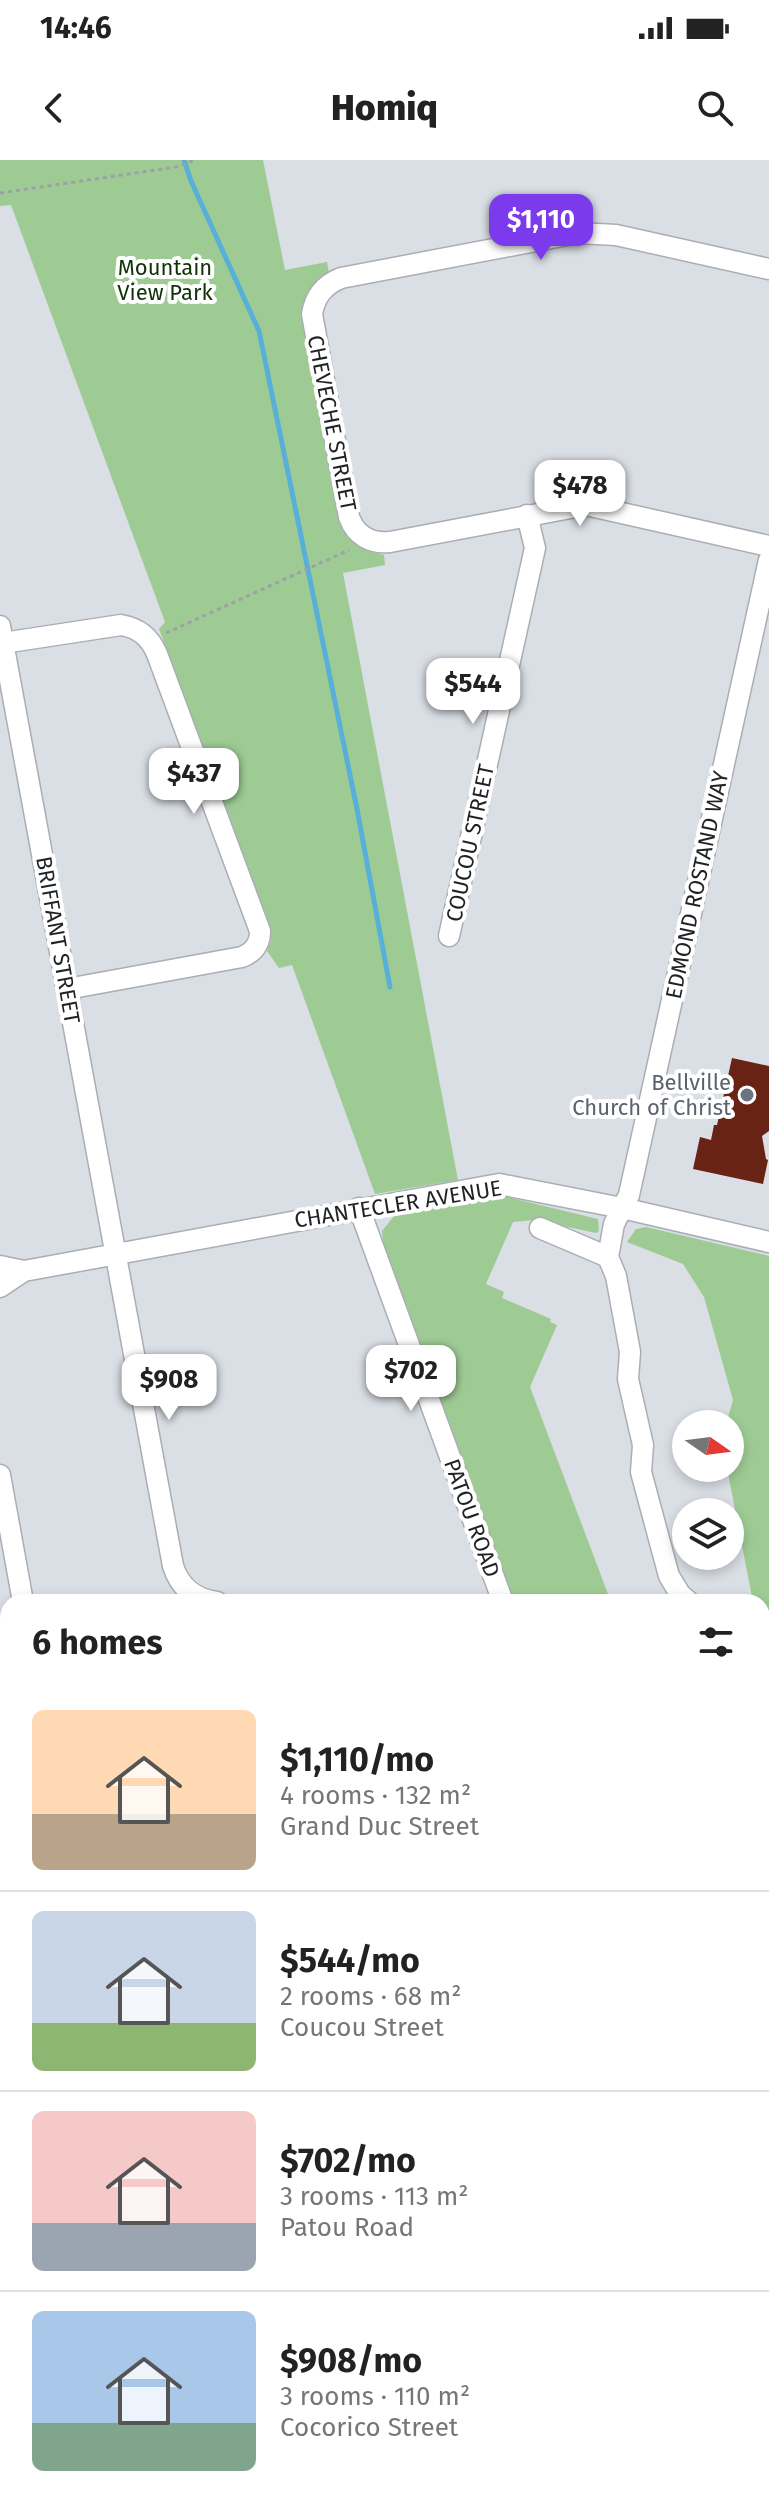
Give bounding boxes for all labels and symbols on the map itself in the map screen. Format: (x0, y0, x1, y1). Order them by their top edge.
pin: $1,110 (476, 194, 606, 262)
park label: Mountain View Park (117, 254, 213, 306)
street label: CHEVECHE STREET (302, 333, 362, 514)
pin: $478 (533, 460, 627, 528)
pin: $544 (426, 658, 520, 726)
pin: $437 (147, 748, 241, 816)
street label: COUCOU STREET (440, 761, 500, 924)
street label: EDMOND ROSTAND WAY (660, 768, 734, 1002)
street label: BRIFFANT STREET (30, 854, 86, 1026)
place label: Bellville Church of Christ (572, 1069, 731, 1121)
marker: Bellville Church of Christ (738, 1086, 756, 1104)
street label: CHANTECLER AVENUE (292, 1174, 504, 1234)
pin: $702 (364, 1345, 458, 1413)
pin: $908 (122, 1354, 216, 1422)
north arrow (672, 1410, 744, 1482)
street label: PATOU ROAD (438, 1455, 506, 1581)

